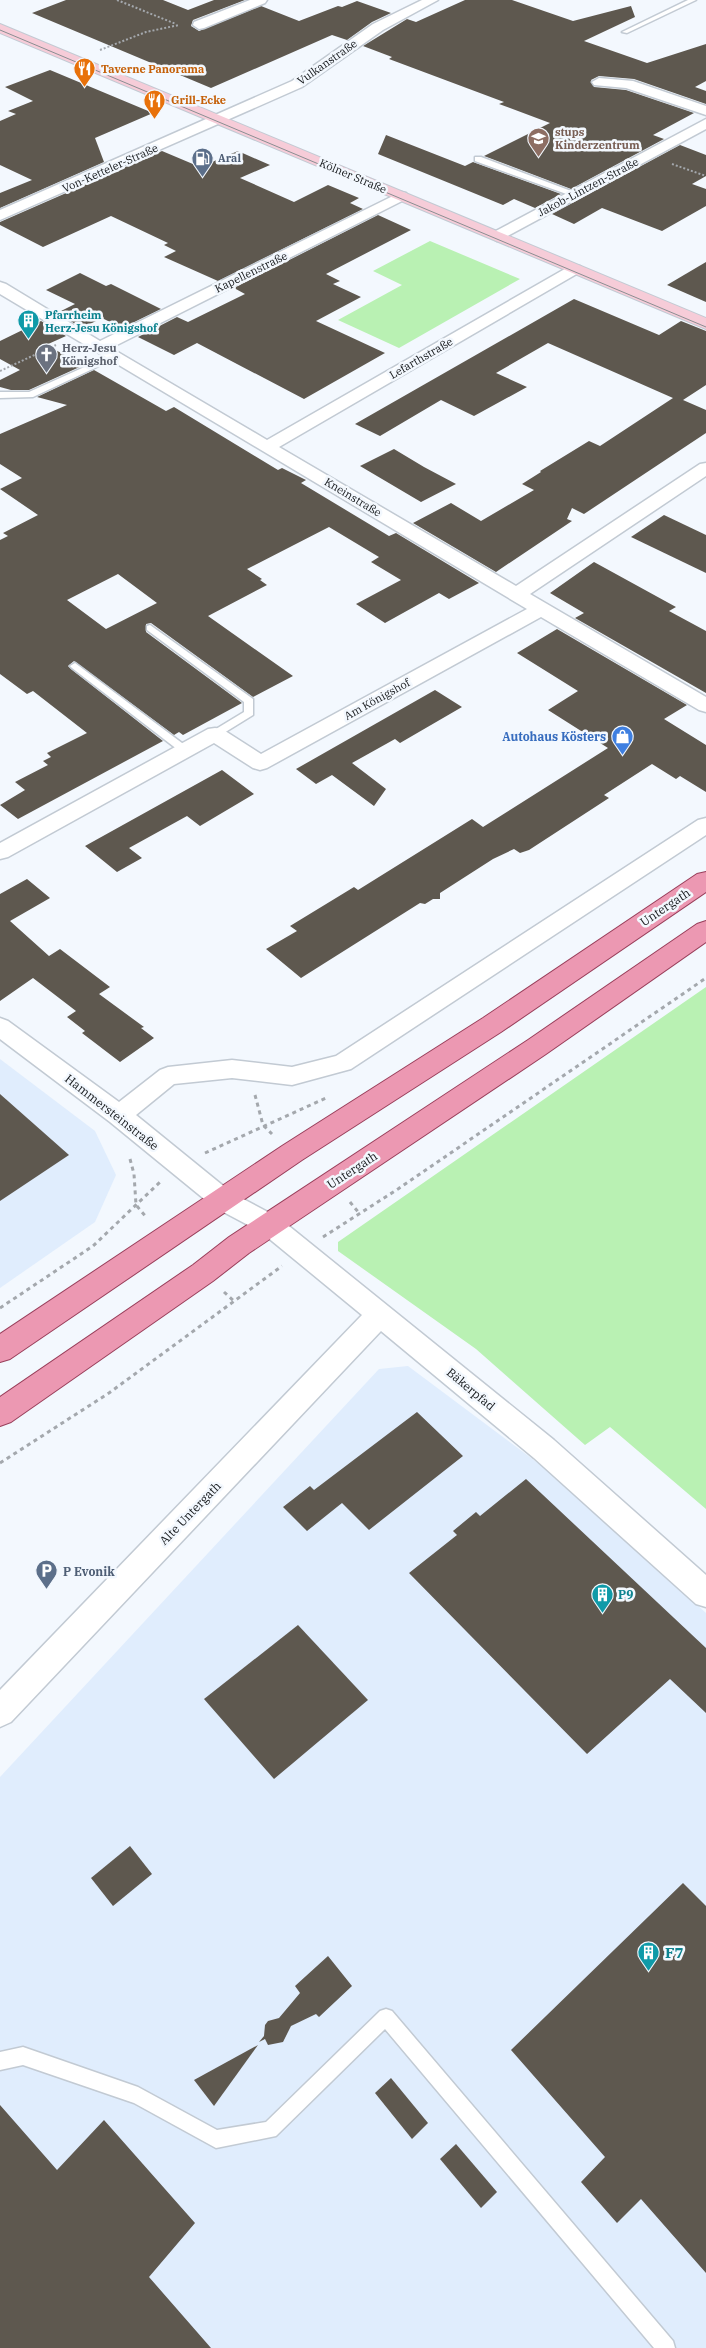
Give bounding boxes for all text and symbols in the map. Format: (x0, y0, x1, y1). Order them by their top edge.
street label: Vulkanstraße (294, 36, 360, 88)
restaurant icon: Taverne Panorama (73, 57, 97, 88)
place label: Taverne Panorama (101, 62, 204, 76)
restaurant icon: Grill-Ecke (143, 88, 167, 119)
place label: Grill-Ecke (171, 93, 226, 107)
place label: stups Kinderzentrum (555, 125, 640, 152)
school or university icon: stups Kinderzentrum (527, 126, 551, 157)
street label: Von-Ketteler-Straße (60, 141, 160, 195)
fuel station icon: Aral (190, 146, 214, 177)
place label: Aral (218, 151, 241, 165)
street label: Jakob-Lintzen-Straße (535, 154, 641, 220)
street label: Kölner Straße (317, 156, 389, 196)
street label: Kapellenstraße (212, 248, 290, 296)
place label: Pfarrheim Herz-Jesu Königshof (45, 308, 158, 335)
building icon: Pfarrheim Herz-Jesu Königshof (17, 309, 41, 340)
street label: Lefarthstraße (387, 334, 455, 382)
place label: Herz-Jesu Königshof (62, 341, 118, 368)
church icon: Herz-Jesu Königshof (34, 342, 58, 373)
street label: Kneinstraße (322, 474, 384, 520)
street label: Am Königshof (342, 675, 413, 723)
shop icon: Autohaus Kösters (610, 724, 634, 755)
place label: Autohaus Kösters (502, 729, 606, 744)
street label: Untergath (637, 885, 693, 929)
street label: Hammersteinstraße (62, 1071, 162, 1153)
street label: Untergath (324, 1148, 380, 1192)
street label: Bäkerpfad (444, 1364, 498, 1414)
street label: Alte Untergath (156, 1478, 224, 1548)
parking icon: P Evonik (35, 1559, 59, 1590)
place label: P Evonik (63, 1564, 115, 1579)
building icon: P9 (590, 1582, 614, 1613)
place label: P9 (618, 1587, 633, 1602)
building icon: F7 (637, 1940, 661, 1971)
place label: F7 (665, 1943, 684, 1962)

